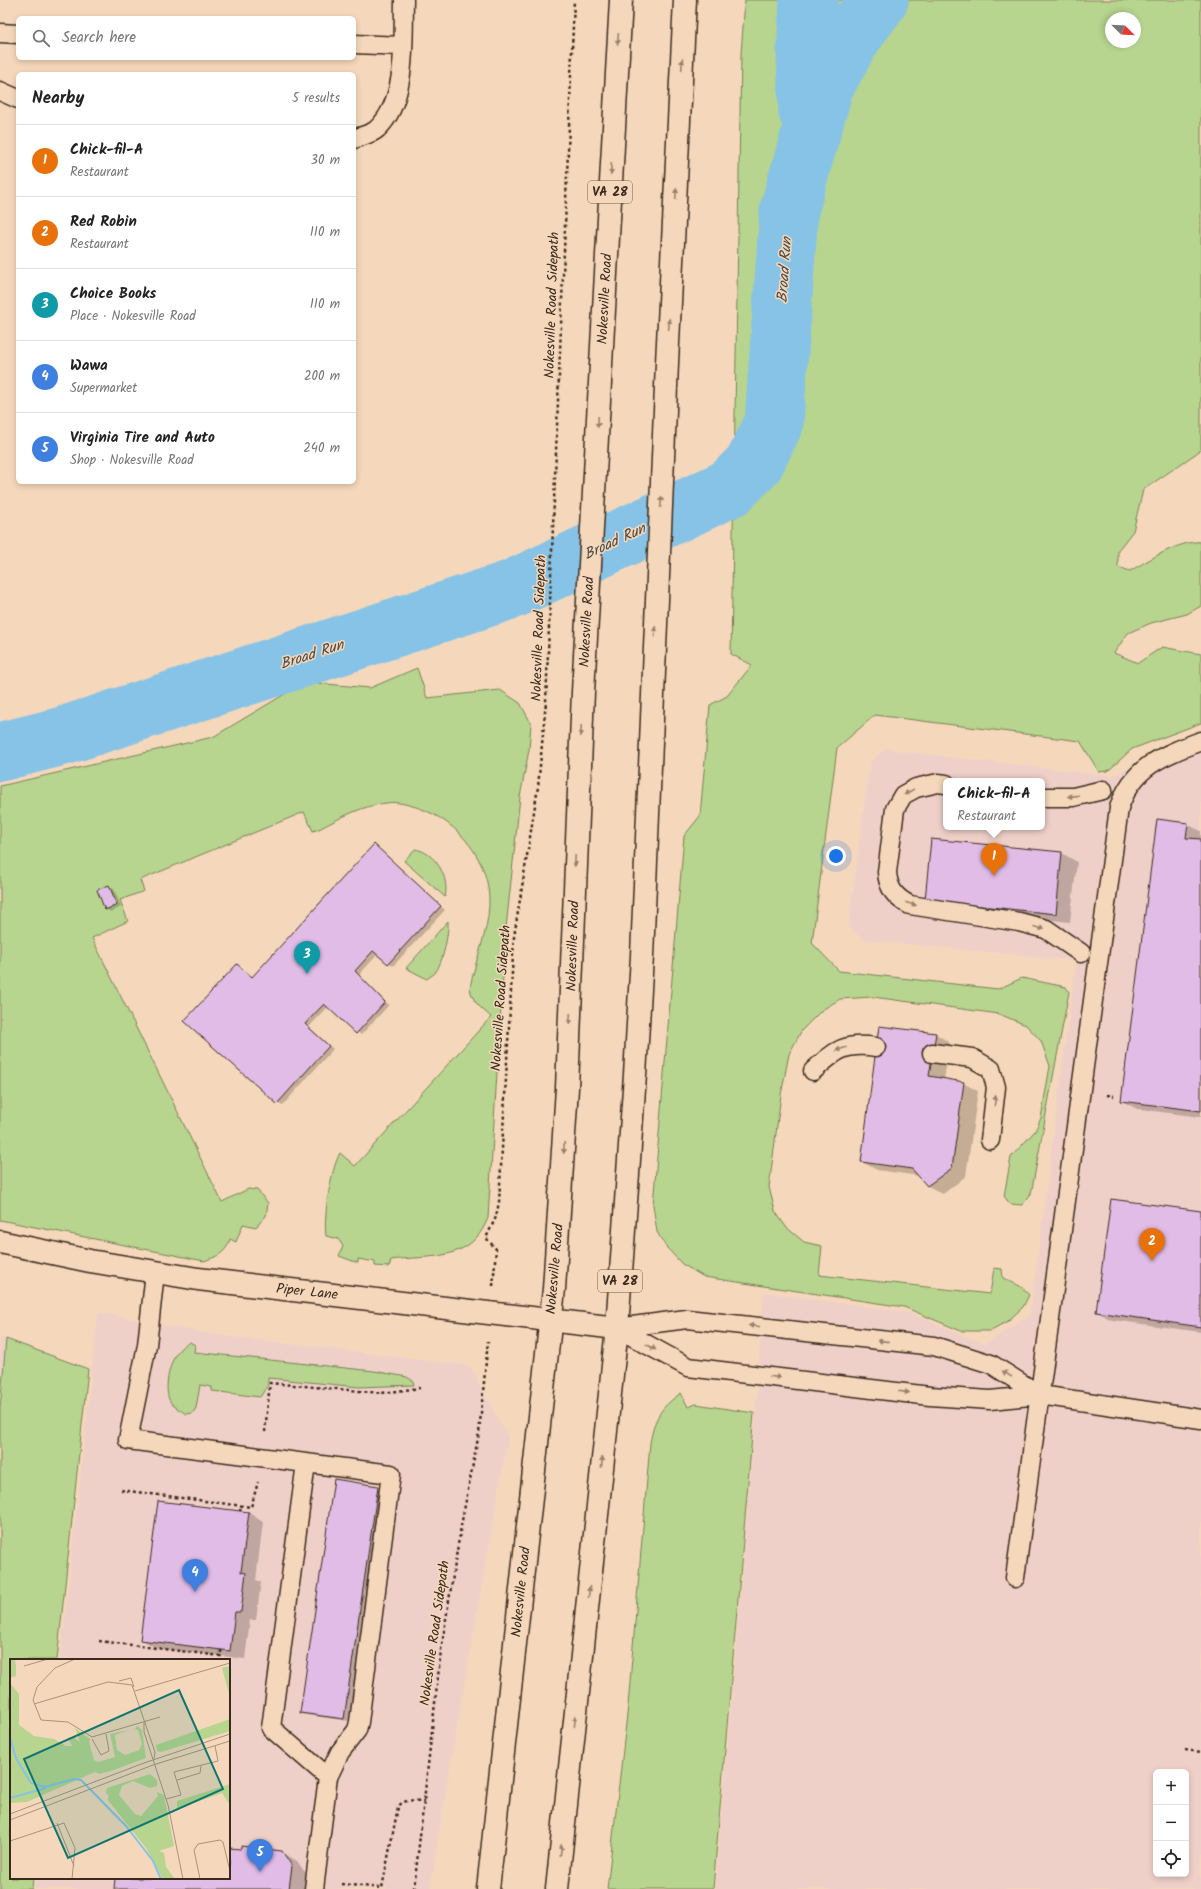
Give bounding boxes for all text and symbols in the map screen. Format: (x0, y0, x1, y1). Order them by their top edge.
north arrow (1105, 12, 1141, 48)
search box (16, 16, 356, 60)
text: Search here (62, 26, 136, 50)
icon: search (30, 27, 52, 49)
one-way arrow (614, 33, 621, 45)
one-way arrow (679, 57, 685, 70)
text: Nearby (32, 85, 84, 112)
text: 5 results (292, 88, 340, 109)
text: Chick-fil-A (70, 138, 143, 162)
text: 1 (43, 150, 47, 171)
text: 30 m (311, 150, 340, 171)
text: Restaurant (70, 162, 129, 183)
one-way arrow (607, 163, 614, 175)
road number: VA 28 (588, 181, 632, 203)
one-way arrow (672, 188, 679, 200)
text: Red Robin (70, 210, 137, 234)
text: 2 (41, 222, 49, 243)
text: 110 m (310, 222, 340, 243)
street label: Nokesville Road Sidepath (538, 231, 566, 379)
text: Restaurant (70, 234, 129, 255)
water label: Broad Run (771, 235, 799, 304)
street label: Nokesville Road (592, 252, 618, 345)
text: Choice Books (70, 282, 156, 306)
text: 3 (41, 294, 49, 315)
text: 110 m (310, 294, 340, 315)
text: Place · Nokesville Road (70, 306, 196, 327)
one-way arrow (666, 318, 673, 330)
text: Wawa (70, 354, 108, 378)
text: 4 (41, 366, 49, 387)
text: 200 m (304, 366, 340, 387)
text: Supermarket (70, 378, 137, 399)
one-way arrow (595, 416, 602, 428)
text: Virginia Tire and Auto (70, 426, 215, 450)
text: 5 (42, 438, 48, 459)
text: 240 m (303, 438, 340, 459)
text: Shop · Nokesville Road (70, 450, 194, 471)
one-way arrow (658, 495, 664, 508)
water label: Broad Run (580, 517, 651, 567)
street label: Nokesville Road Sidepath (525, 554, 553, 702)
street label: Nokesville Road (574, 575, 600, 668)
one-way arrow (652, 626, 659, 638)
water label: Broad Run (277, 633, 348, 677)
one-way arrow (578, 725, 584, 738)
popup (943, 778, 1045, 830)
text: Chick-fil-A (957, 782, 1031, 806)
one-way arrow (903, 789, 915, 796)
one-way arrow (1067, 793, 1079, 799)
text: Restaurant (957, 806, 1016, 827)
pin: 1 (981, 843, 1007, 876)
your location (826, 846, 846, 866)
one-way arrow (572, 855, 578, 868)
street label: Nokesville Road (560, 899, 586, 992)
one-way arrow (906, 901, 918, 907)
street label: Nokesville Road Sidepath (485, 924, 517, 1072)
one-way arrow (1033, 925, 1045, 931)
pin: 3 (294, 941, 320, 974)
one-way arrow (567, 1013, 574, 1025)
one-way arrow (835, 1047, 847, 1053)
one-way arrow (992, 1095, 998, 1107)
one-way arrow (560, 1142, 567, 1154)
street label: Nokesville Road (540, 1222, 570, 1315)
pin: 2 (1139, 1228, 1165, 1261)
road number: VA 28 (598, 1270, 642, 1292)
street label: Piper Lane (275, 1278, 340, 1306)
one-way arrow (748, 1323, 760, 1330)
one-way arrow (877, 1337, 889, 1344)
one-way arrow (645, 1343, 657, 1350)
one-way arrow (1001, 1370, 1013, 1377)
one-way arrow (769, 1374, 781, 1380)
one-way arrow (898, 1389, 910, 1396)
one-way arrow (599, 1456, 606, 1468)
street label: Nokesville Road (505, 1545, 537, 1638)
pin: 4 (182, 1559, 208, 1592)
street label: Nokesville Road Sidepath (414, 1559, 456, 1707)
one-way arrow (585, 1586, 592, 1598)
inset map (10, 1659, 230, 1879)
one-way arrow (572, 1715, 578, 1727)
map controls (1153, 1769, 1189, 1877)
button: + (1153, 1769, 1189, 1805)
button: − (1153, 1805, 1189, 1841)
pin: 5 (247, 1839, 273, 1872)
button: locate (1153, 1841, 1189, 1877)
one-way arrow (558, 1844, 564, 1856)

